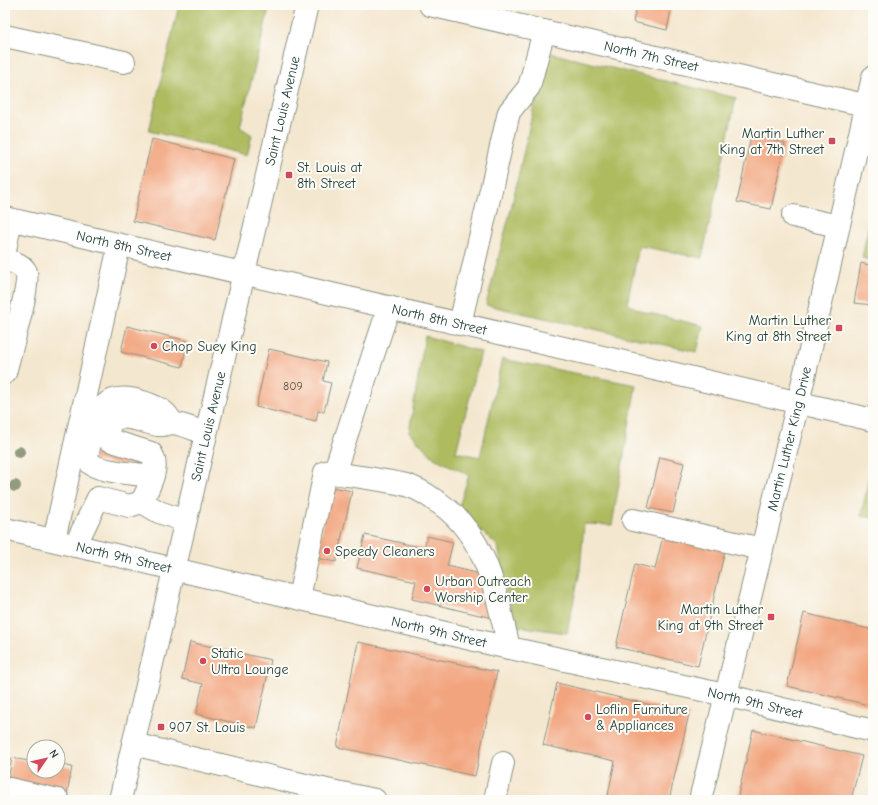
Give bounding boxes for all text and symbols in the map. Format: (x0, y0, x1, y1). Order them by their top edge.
street label: North 7th Street (602, 37, 701, 76)
street label: Saint Louis Avenue (261, 54, 304, 168)
place label: Martin Luther King at 7th Street (719, 125, 825, 158)
marker: Martin Luther King at 7th Street (827, 136, 837, 146)
place label: St. Louis at 8th Street (297, 159, 363, 192)
marker: St. Louis at 8th Street (284, 170, 294, 180)
street label: North 8th Street (75, 227, 174, 266)
street label: North 8th Street (390, 300, 489, 339)
place label: Martin Luther King at 8th Street (726, 312, 832, 345)
marker: Martin Luther King at 8th Street (834, 323, 844, 333)
place label: Chop Suey King (162, 338, 257, 355)
marker: Chop Suey King (149, 341, 159, 351)
street label: Martin Luther King Drive (764, 365, 815, 513)
street label: Saint Louis Avenue (187, 370, 230, 483)
house number: 809 (283, 379, 303, 393)
street label: North 9th Street (74, 538, 174, 577)
place label: Speedy Cleaners (335, 543, 435, 560)
marker: Speedy Cleaners (322, 546, 332, 556)
place label: Urban Outreach Worship Center (435, 573, 531, 606)
marker: Urban Outreach Worship Center (422, 584, 432, 594)
place label: Martin Luther King at 9th Street (658, 601, 764, 634)
marker: Martin Luther King at 9th Street (766, 612, 776, 622)
street label: North 9th Street (390, 613, 489, 652)
place label: Static Ultra Lounge (211, 645, 288, 678)
marker: Static Ultra Lounge (198, 656, 208, 666)
street label: North 9th Street (706, 683, 805, 723)
place label: Loflin Furniture & Appliances (596, 701, 688, 734)
marker: Loflin Furniture & Appliances (583, 712, 593, 722)
place label: 907 St. Louis (169, 719, 245, 736)
marker: 907 St. Louis (156, 722, 166, 732)
north arrow (26, 739, 66, 779)
text: N (46, 747, 61, 760)

